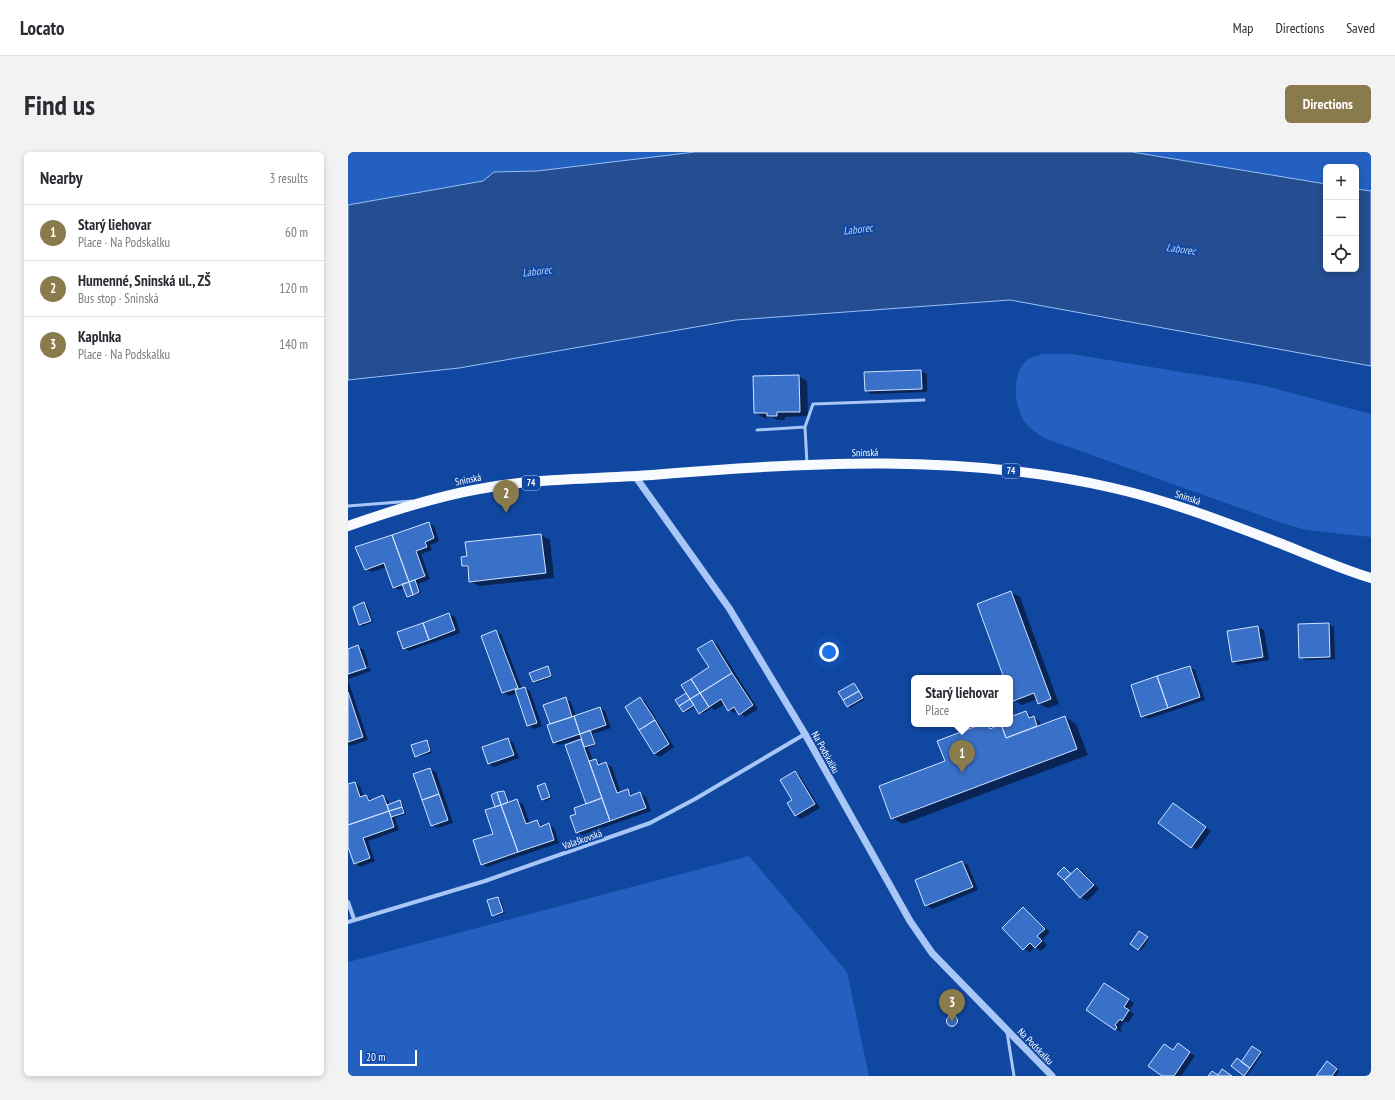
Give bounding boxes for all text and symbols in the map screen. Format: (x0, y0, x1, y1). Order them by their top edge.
text: Locato (20, 16, 65, 40)
text: Map (1233, 19, 1253, 37)
text: Directions (1275, 19, 1324, 37)
text: Saved (1346, 19, 1375, 37)
button: Directions (1285, 85, 1371, 123)
text: Find us (24, 86, 95, 123)
map controls (1323, 164, 1359, 272)
button: + (1323, 164, 1359, 200)
text: Nearby (40, 167, 83, 189)
text: 3 results (269, 170, 308, 187)
button: − (1323, 200, 1359, 236)
text: Starý liehovar (78, 215, 151, 234)
water label: Laborec (842, 220, 875, 238)
text: 1 (50, 224, 56, 241)
text: 60 m (285, 224, 308, 241)
text: Place · Na Podskalku (78, 234, 170, 251)
button: locate (1323, 236, 1359, 272)
water label: Laborec (1165, 240, 1198, 258)
water label: Laborec (521, 262, 554, 280)
text: Humenné, Sninská ul., ZŠ (78, 271, 211, 290)
text: 2 (50, 280, 56, 297)
text: 120 m (279, 280, 308, 297)
text: Bus stop · Sninská (78, 290, 159, 307)
text: Kaplnka (78, 327, 121, 346)
text: 3 (50, 336, 56, 353)
text: 140 m (279, 336, 308, 353)
text: Place · Na Podskalku (78, 346, 170, 363)
street label: Sninská (852, 446, 878, 459)
road number: 74 (1002, 464, 1020, 478)
street label: Sninská (454, 471, 482, 488)
road number: 74 (522, 476, 540, 490)
pin: 2 (493, 480, 519, 513)
street label: Sninská (1173, 487, 1202, 508)
your location (819, 642, 839, 662)
popup (911, 675, 1013, 727)
text: Starý liehovar (925, 683, 999, 702)
text: Place (925, 702, 949, 719)
street label: Na Podskalku (809, 729, 842, 776)
pin: 1 (949, 740, 975, 773)
street label: Valaškovská (560, 827, 604, 853)
pin: 3 (939, 989, 965, 1022)
street label: Na Podskalku (1015, 1025, 1056, 1067)
scale bar (360, 1048, 417, 1067)
text: 20 m (366, 1050, 385, 1064)

